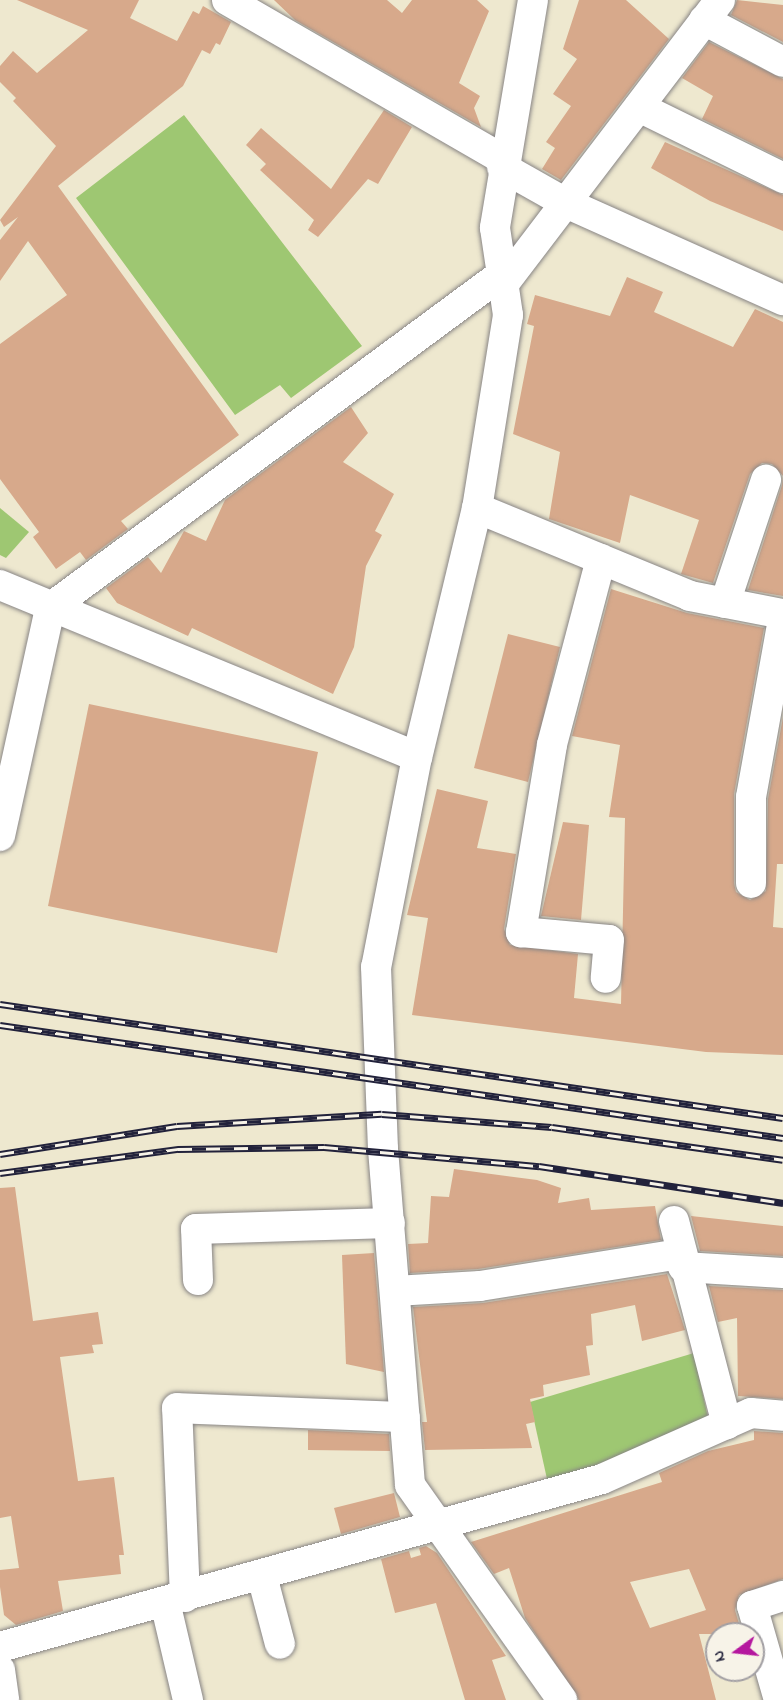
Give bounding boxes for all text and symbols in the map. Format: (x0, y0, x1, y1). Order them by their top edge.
north arrow (705, 1622, 765, 1682)
text: N (707, 1648, 733, 1664)

